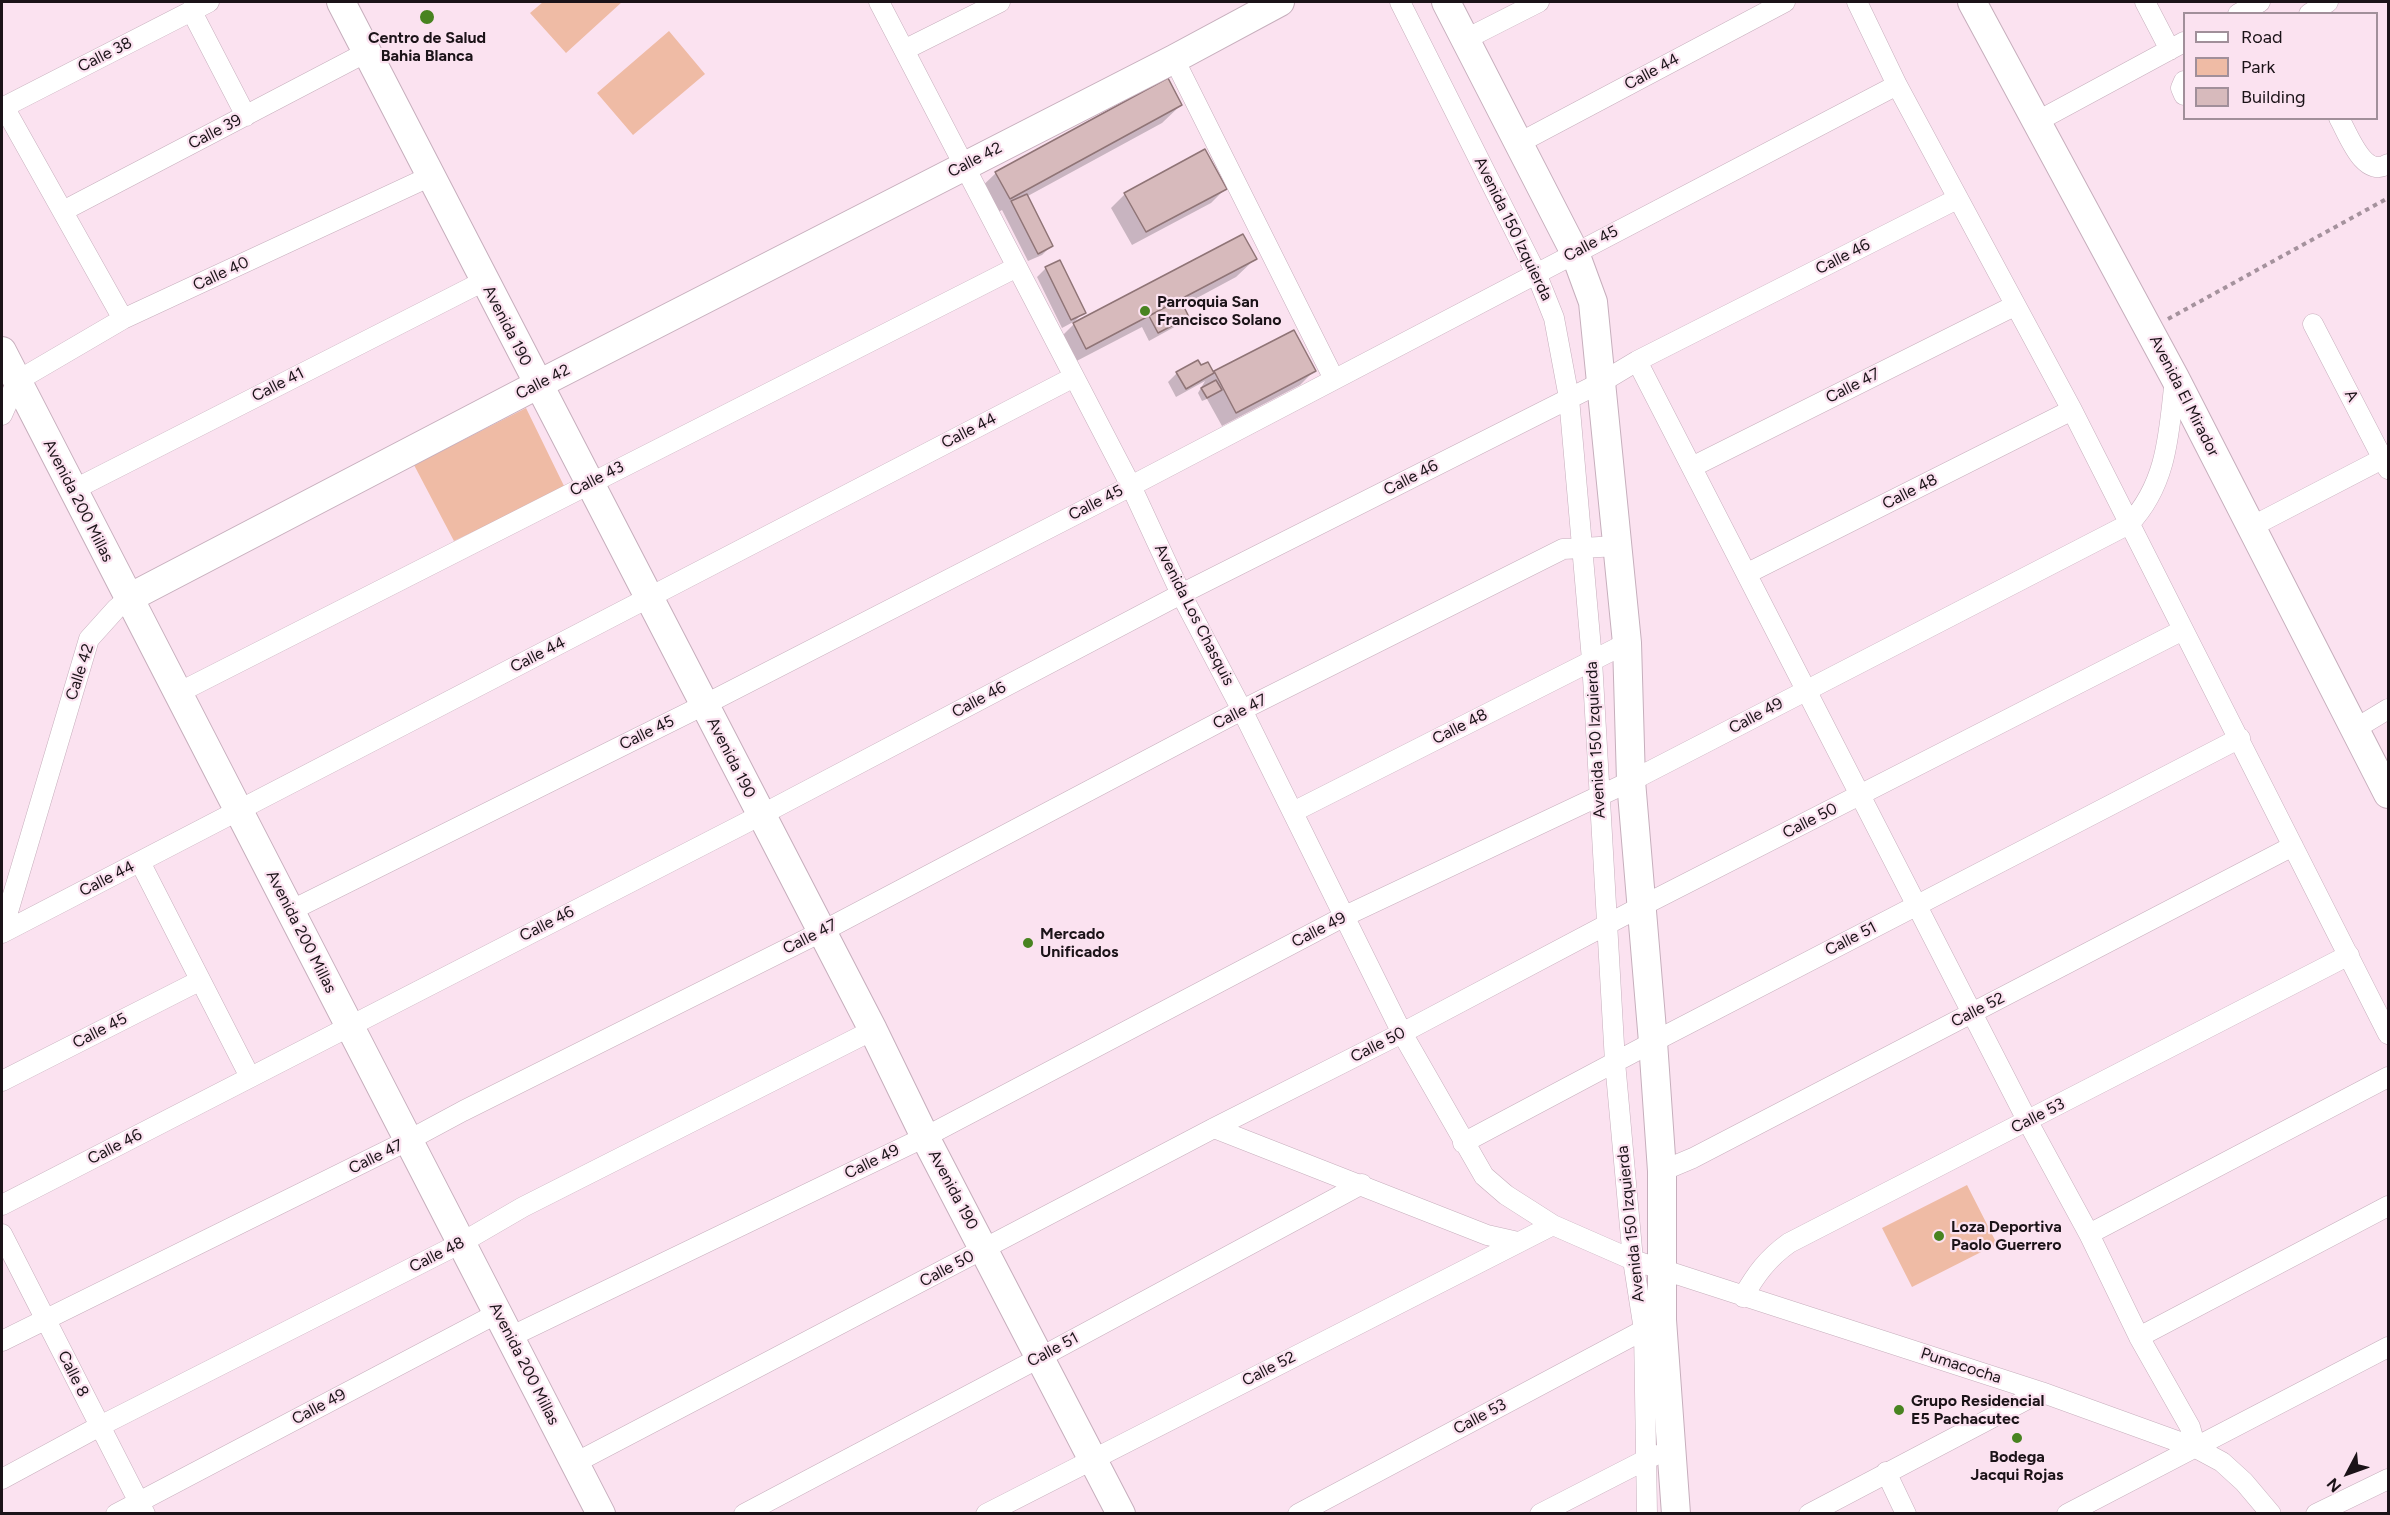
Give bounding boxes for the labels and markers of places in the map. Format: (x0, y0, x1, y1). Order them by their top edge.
marker: Centro de Salud Bahia Blanca (418, 8, 436, 26)
place label: Centro de Salud Bahia Blanca (368, 28, 486, 66)
place label: Parroquia San Francisco Solano (1157, 292, 1281, 330)
marker: Parroquia San Francisco Solano (1138, 304, 1152, 318)
place label: Mercado Unificados (1040, 924, 1119, 962)
marker: Mercado Unificados (1021, 936, 1035, 950)
place label: Loza Deportiva Paolo Guerrero (1951, 1217, 2062, 1255)
marker: Loza Deportiva Paolo Guerrero (1932, 1229, 1946, 1243)
place label: Grupo Residencial E5 Pachacutec (1911, 1391, 2044, 1429)
marker: Grupo Residencial E5 Pachacutec (1892, 1403, 1906, 1417)
marker: Bodega Jacqui Rojas (2010, 1431, 2024, 1445)
place label: Bodega Jacqui Rojas (1971, 1447, 2063, 1485)

